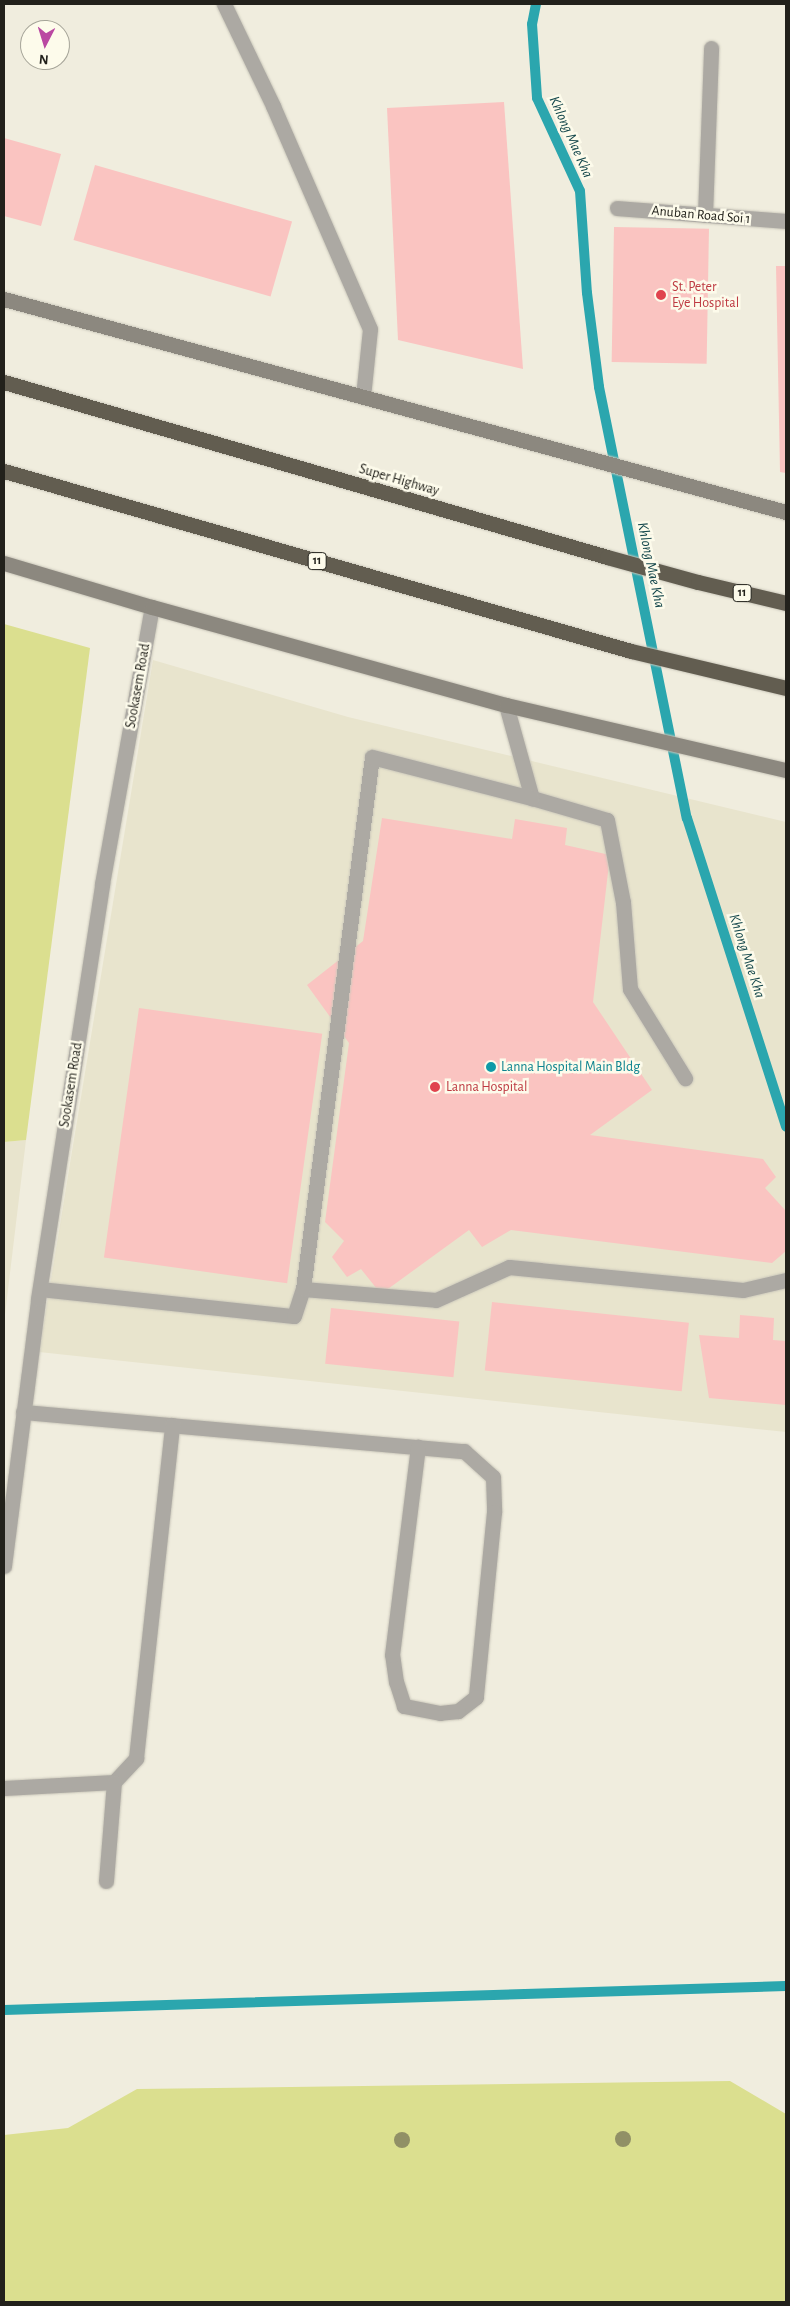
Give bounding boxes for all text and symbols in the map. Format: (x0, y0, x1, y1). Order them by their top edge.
north arrow (20, 20, 70, 70)
text: N (38, 52, 49, 66)
water label: Khlong Mae Kha (545, 93, 597, 181)
street label: Anuban Road Soi 1 (651, 202, 751, 228)
place label: St. Peter Eye Hospital (672, 279, 739, 312)
marker: St. Peter Eye Hospital (654, 288, 668, 302)
street label: Super Highway (357, 461, 441, 499)
water label: Khlong Mae Kha (633, 520, 669, 610)
road number: 11 (307, 552, 327, 570)
road number: 11 (732, 584, 752, 602)
street label: Sookasem Road (122, 642, 154, 730)
water label: Khlong Mae Kha (725, 912, 769, 1000)
street label: Sookasem Road (56, 1041, 86, 1129)
place label: Lanna Hospital Main Bldg (501, 1059, 640, 1075)
marker: Lanna Hospital Main Bldg (485, 1061, 497, 1073)
place label: Lanna Hospital (446, 1079, 527, 1095)
marker: Lanna Hospital (428, 1080, 442, 1094)

